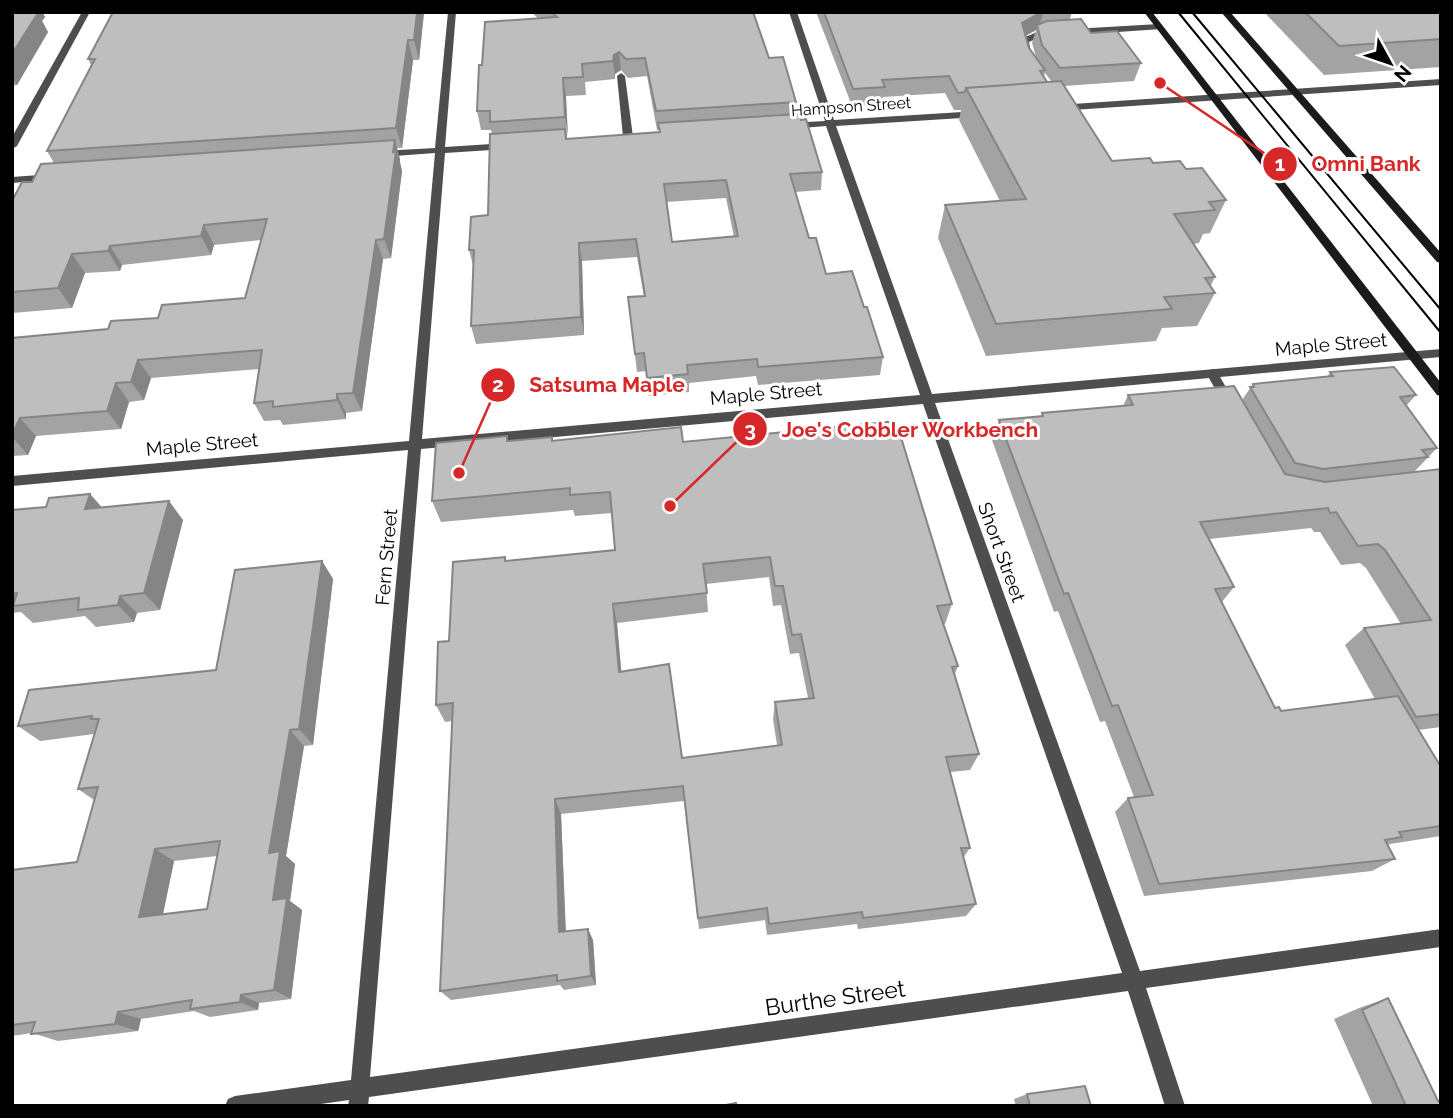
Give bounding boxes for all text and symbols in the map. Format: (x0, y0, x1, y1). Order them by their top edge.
north arrow (1355, 28, 1425, 98)
text: N (1390, 61, 1416, 87)
street label: Hampson Street (790, 93, 912, 120)
callout: Omni Bank (1262, 143, 1434, 185)
text: 1 (1275, 151, 1285, 176)
text: Omni Bank (1311, 151, 1421, 176)
street label: Maple Street (1274, 328, 1389, 360)
callout: Satsuma Maple (481, 364, 699, 406)
text: 2 (492, 372, 504, 397)
text: Satsuma Maple (529, 372, 685, 397)
street label: Maple Street (709, 377, 824, 409)
callout: Joe's Cobbler Workbench (732, 408, 1053, 450)
text: 3 (744, 417, 756, 442)
text: Joe's Cobbler Workbench (782, 417, 1038, 442)
street label: Maple Street (145, 428, 260, 460)
street label: Short Street (974, 499, 1030, 605)
street label: Fern Street (371, 507, 401, 606)
street label: Burthe Street (763, 974, 907, 1021)

